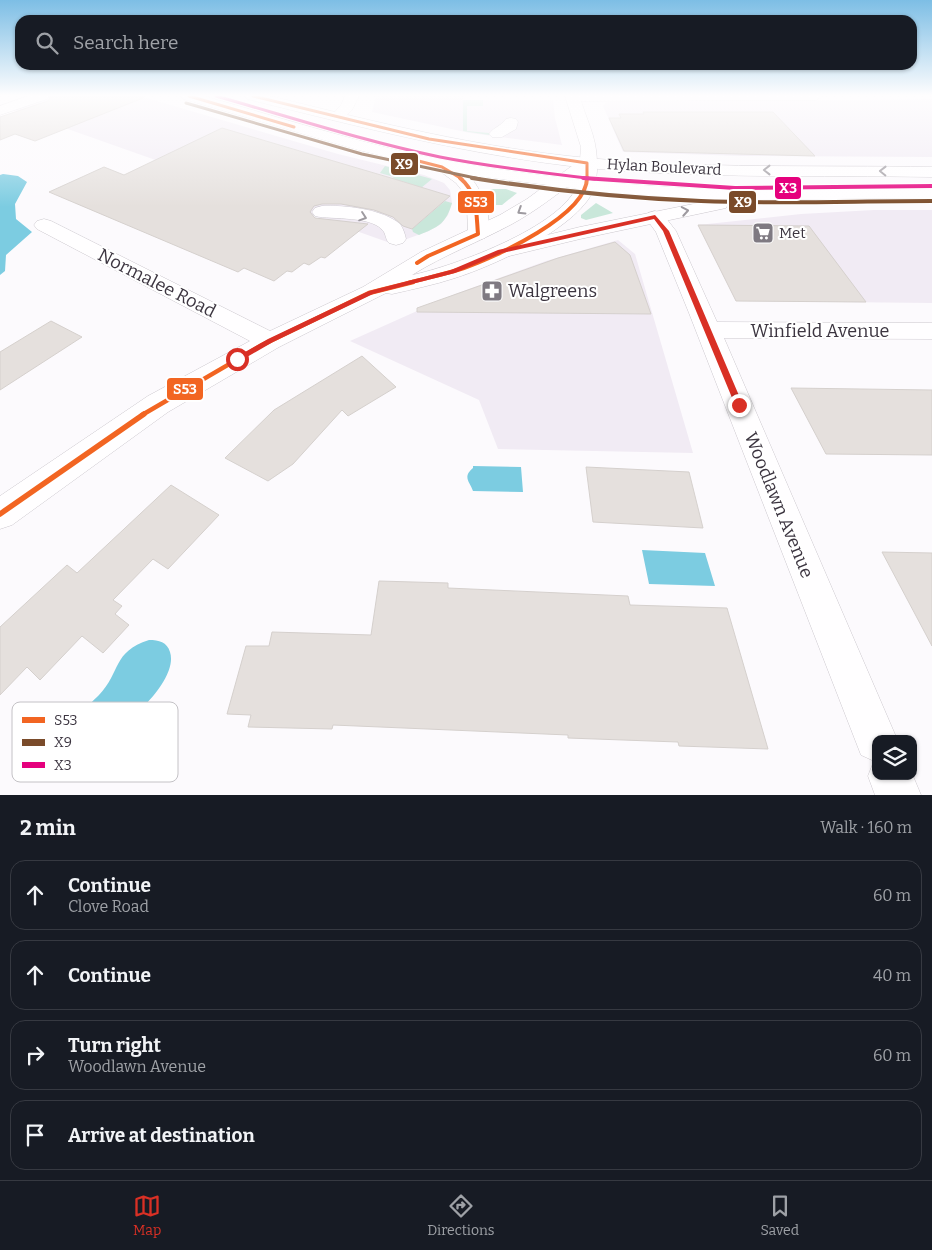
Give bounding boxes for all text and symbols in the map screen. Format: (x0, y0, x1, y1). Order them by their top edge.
search box (15, 15, 917, 70)
icon: search (33, 29, 61, 57)
text: Search here (73, 31, 178, 54)
line badge: X9 (390, 152, 419, 176)
street label: Hylan Boulevard (606, 155, 722, 179)
text: X9 (395, 156, 413, 173)
one-way arrow (763, 165, 771, 175)
one-way arrow (879, 166, 887, 176)
line badge: X3 (774, 176, 802, 200)
text: X3 (779, 180, 797, 197)
line badge: S53 (457, 190, 495, 214)
line badge: X9 (728, 190, 757, 214)
text: S53 (464, 194, 488, 211)
text: X9 (734, 194, 752, 211)
one-way arrow (518, 204, 527, 214)
one-way arrow (680, 206, 689, 217)
one-way arrow (359, 211, 367, 221)
supermarket icon: Met (751, 221, 775, 245)
place label: Met (779, 224, 806, 242)
street label: Normalee Road (94, 244, 220, 322)
pharmacy icon: Walgreens (480, 279, 504, 303)
place label: Walgreens (508, 280, 597, 302)
street label: Winfield Avenue (751, 320, 889, 342)
route start (226, 348, 249, 371)
line badge: S53 (166, 377, 204, 401)
text: S53 (173, 381, 197, 398)
route end (728, 394, 751, 417)
street label: Woodlawn Avenue (740, 429, 818, 581)
legend (12, 702, 178, 782)
text: S53 (54, 712, 78, 729)
text: X9 (54, 734, 72, 751)
map controls (872, 735, 917, 780)
button: layers (872, 735, 917, 780)
text: X3 (54, 757, 72, 774)
text: 2 min (20, 815, 76, 841)
text: Walk · 160 m (820, 818, 912, 837)
text: Continue (68, 874, 151, 897)
icon: ahead (21, 881, 49, 909)
text: 60 m (873, 886, 911, 905)
text: Clove Road (68, 897, 149, 916)
icon: ahead (21, 961, 49, 989)
text: Continue (68, 964, 151, 987)
text: 40 m (873, 966, 911, 985)
text: Turn right (68, 1034, 161, 1057)
icon: right (21, 1041, 49, 1069)
text: 60 m (873, 1046, 911, 1065)
text: Woodlawn Avenue (68, 1057, 206, 1076)
icon: arrive (21, 1121, 49, 1149)
text: Arrive at destination (68, 1124, 255, 1147)
tab: Map (133, 1192, 161, 1239)
tab: Directions (427, 1192, 495, 1239)
tab: Saved (761, 1192, 799, 1239)

